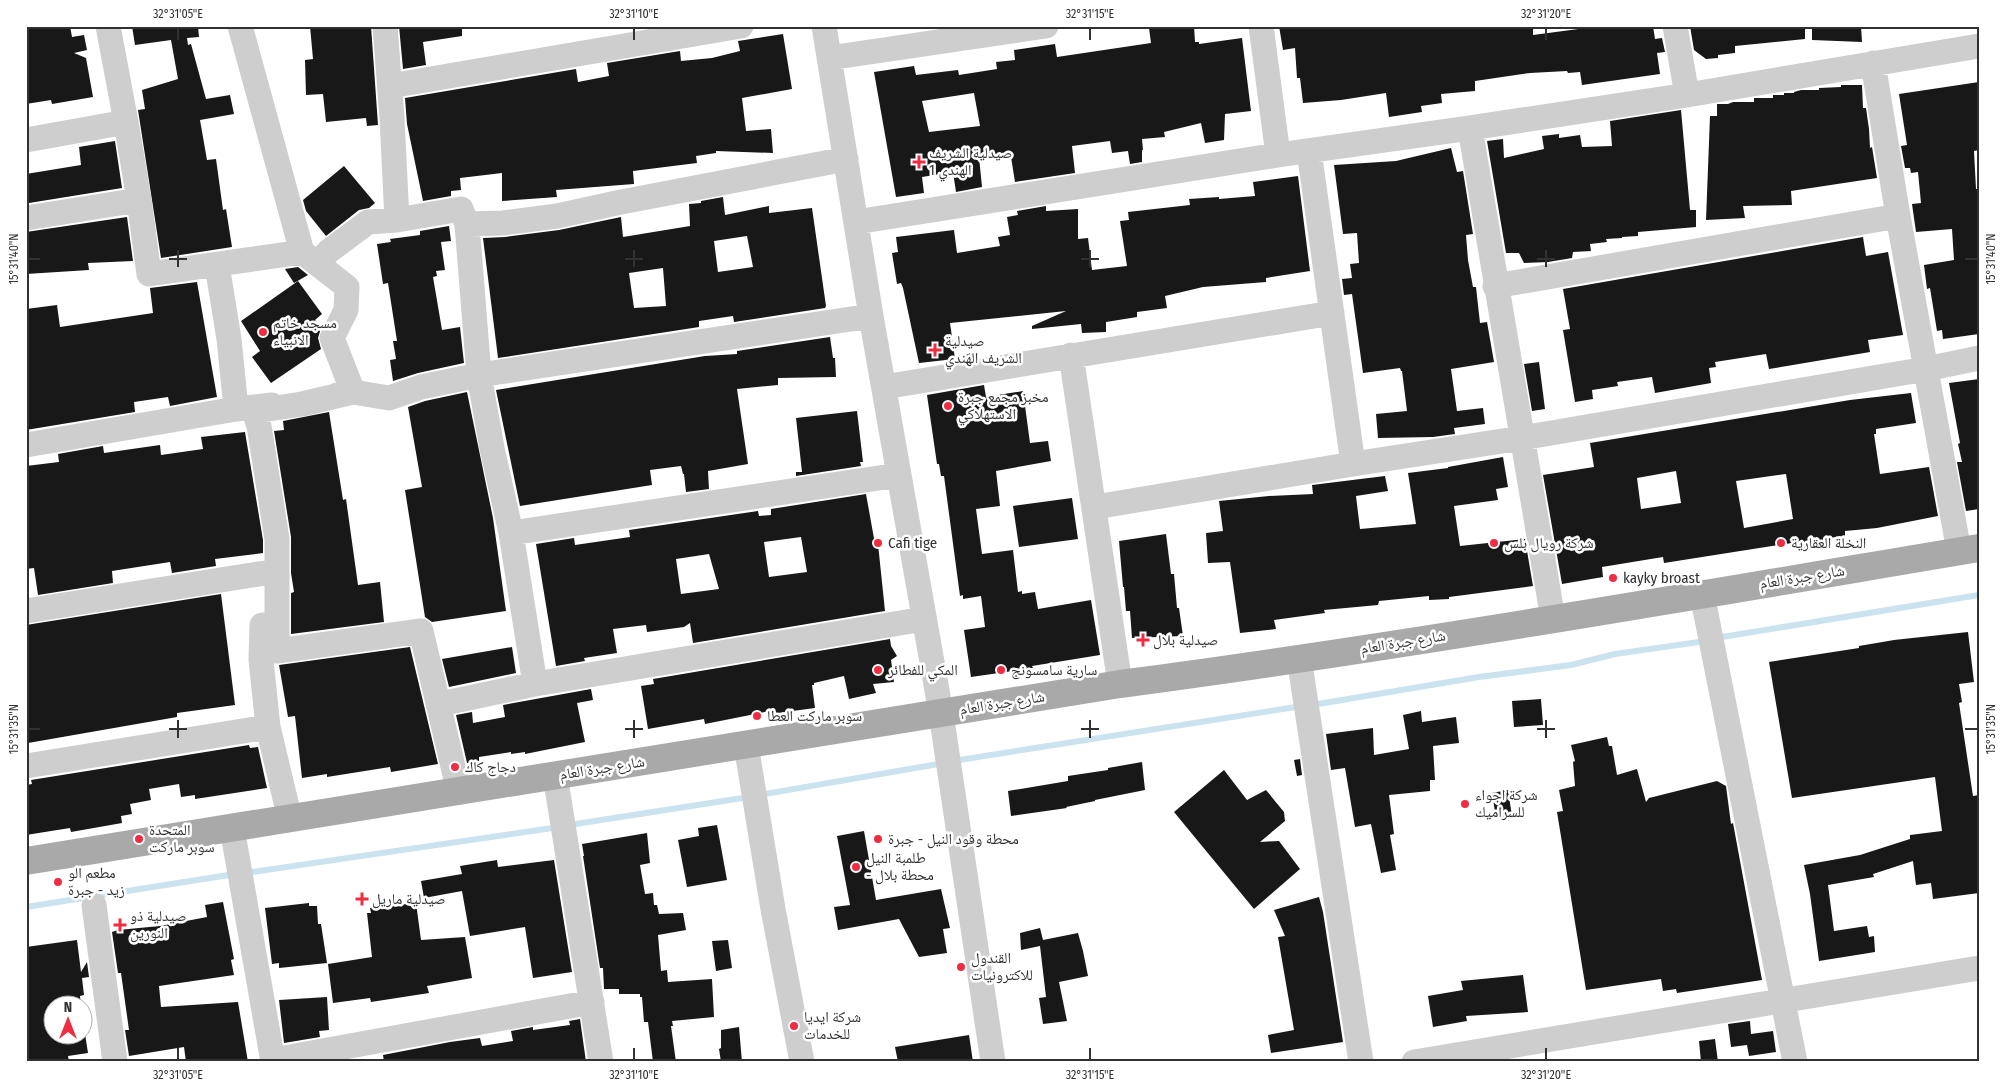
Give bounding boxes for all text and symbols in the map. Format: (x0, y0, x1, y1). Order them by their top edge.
text: 32°31'05"E (153, 7, 203, 21)
text: 32°31'10"E (609, 7, 659, 21)
text: 32°31'15"E (1066, 7, 1115, 21)
text: 32°31'20"E (1521, 7, 1571, 21)
place label: صيدلية الشريف الهندي 1 (929, 144, 1012, 182)
marker: صيدلية الشريف الهندي 1 (913, 156, 925, 168)
text: 15°31'40"N (7, 233, 21, 285)
text: 15°31'40"N (1984, 233, 1998, 285)
place label: مسجد خاتم الانبياء (273, 314, 337, 349)
marker: مسجد خاتم الانبياء (257, 326, 269, 338)
place label: صيدلية الشريف الهندي (945, 332, 1022, 370)
marker: صيدلية الشريف الهندي (929, 344, 941, 356)
place label: مخبز مجمع جبرة الاستهلاكي (958, 388, 1049, 426)
marker: مخبز مجمع جبرة الاستهلاكي (942, 400, 954, 412)
place label: Cafi tige (888, 534, 937, 552)
place label: شركة رويال بلس (1504, 534, 1594, 553)
place label: النخلة العقارية (1791, 534, 1866, 552)
marker: Cafi tige (872, 537, 884, 549)
marker: شركة رويال بلس (1488, 537, 1500, 549)
marker: النخلة العقارية (1775, 537, 1787, 549)
street label: شارع جبرة العام (1758, 561, 1846, 594)
place label: kayky broast (1623, 569, 1700, 587)
marker: kayky broast (1607, 572, 1619, 584)
street label: شارع جبرة العام (1359, 626, 1447, 659)
place label: صيدلية بلال (1153, 631, 1218, 650)
marker: صيدلية بلال (1137, 634, 1149, 646)
place label: المكي للفطائر (887, 661, 958, 682)
place label: سارية سامسونج (1011, 661, 1098, 680)
marker: المكي للفطائر (872, 664, 884, 676)
marker: سارية سامسونج (995, 664, 1007, 676)
street label: شارع جبرة العام (958, 687, 1046, 720)
text: 15°31'35"N (7, 704, 21, 754)
text: 15°31'35"N (1984, 704, 1998, 754)
place label: سوبر ماركت العطا (767, 707, 862, 725)
marker: سوبر ماركت العطا (751, 710, 763, 722)
street label: شارع جبرة العام (558, 752, 646, 785)
place label: دجاج كاك (465, 758, 516, 777)
marker: دجاج كاك (449, 761, 461, 773)
place label: شركة اجواء للسراميك (1475, 786, 1538, 821)
marker: شركة اجواء للسراميك (1459, 798, 1471, 810)
place label: المتحدة سوبر ماركت (149, 821, 215, 856)
place label: محطة وقود النيل - جبرة (888, 830, 1019, 849)
marker: المتحدة سوبر ماركت (133, 833, 145, 845)
marker: محطة وقود النيل - جبرة (872, 833, 884, 845)
place label: طلمبة النيل - محطة بلال (866, 849, 934, 885)
marker: طلمبة النيل - محطة بلال (850, 861, 862, 873)
place label: مطعم الو زيد - جبرة (68, 864, 125, 899)
marker: مطعم الو زيد - جبرة (52, 876, 64, 888)
place label: صيدلية ماريل (372, 890, 446, 909)
marker: صيدلية ماريل (356, 893, 368, 905)
place label: صيدلية ذو النورين (130, 907, 186, 943)
marker: صيدلية ذو النورين (114, 919, 126, 931)
place label: القندول للاكترونيات (971, 949, 1033, 984)
marker: القندول للاكترونيات (955, 961, 967, 973)
north arrow (42, 996, 92, 1046)
text: N (64, 999, 72, 1016)
place label: شركة ايديا للخدمات (804, 1008, 861, 1043)
marker: شركة ايديا للخدمات (788, 1020, 800, 1032)
text: 32°31'05"E (153, 1068, 203, 1082)
text: 32°31'10"E (609, 1068, 659, 1082)
text: 32°31'15"E (1066, 1068, 1115, 1082)
text: 32°31'20"E (1521, 1068, 1571, 1082)

